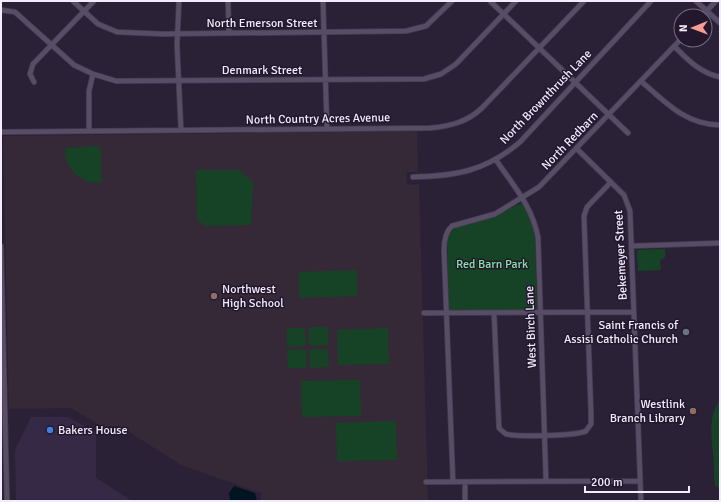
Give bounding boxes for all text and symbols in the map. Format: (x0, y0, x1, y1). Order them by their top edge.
north arrow (673, 8, 713, 48)
street label: North Emerson Street (206, 16, 318, 31)
text: N (677, 24, 690, 32)
street label: North Brownthrush Lane (497, 46, 595, 148)
street label: Denmark Street (222, 63, 302, 78)
street label: North Redbarn (538, 109, 602, 173)
street label: North Country Acres Avenue (246, 110, 390, 128)
street label: Bekemeyer Street (611, 210, 631, 300)
park label: Red Barn Park (456, 257, 528, 272)
place label: Northwest High School (222, 282, 284, 311)
street label: West Birch Lane (522, 286, 540, 368)
marker: Northwest High School (209, 291, 219, 301)
place label: Saint Francis of Assisi Catholic Church (564, 318, 679, 347)
marker: Saint Francis of Assisi Catholic Church (681, 327, 691, 337)
place label: Westlink Branch Library (610, 397, 685, 426)
marker: Westlink Branch Library (688, 406, 698, 416)
place label: Bakers House (58, 423, 128, 438)
marker: Bakers House (45, 425, 55, 435)
scale bar (585, 468, 689, 494)
text: 200 m (591, 475, 623, 490)

